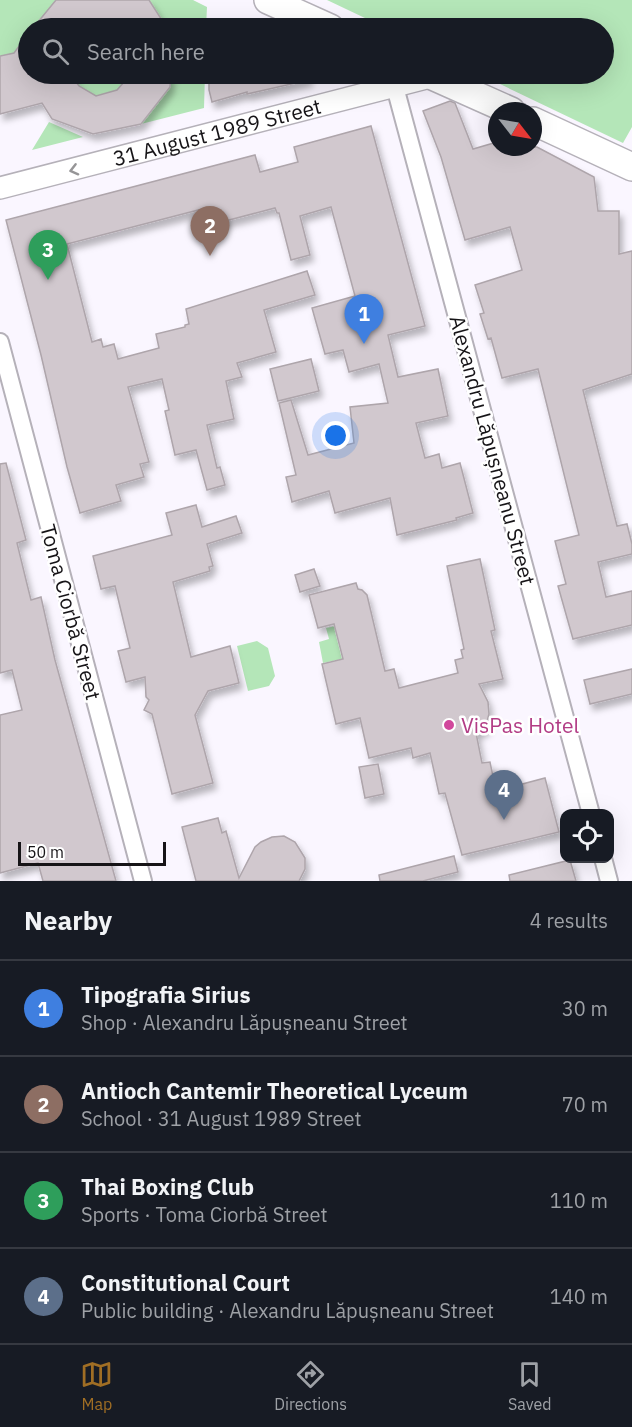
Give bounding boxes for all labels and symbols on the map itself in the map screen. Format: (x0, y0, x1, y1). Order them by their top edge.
street label: 31 August 1989 Street (110, 92, 324, 172)
north arrow (488, 102, 542, 156)
one-way arrow (69, 162, 79, 175)
pin: 2 (190, 206, 230, 256)
pin: 3 (28, 230, 68, 280)
pin: 1 (344, 294, 384, 344)
street label: Alexandru Lăpușneanu Street (443, 312, 543, 588)
your location (321, 421, 350, 450)
street label: Toma Ciorbă Street (34, 521, 108, 703)
place label: VisPas Hotel (461, 711, 580, 739)
marker: VisPas Hotel (442, 718, 456, 732)
pin: 4 (484, 770, 524, 820)
scale bar (18, 839, 166, 866)

